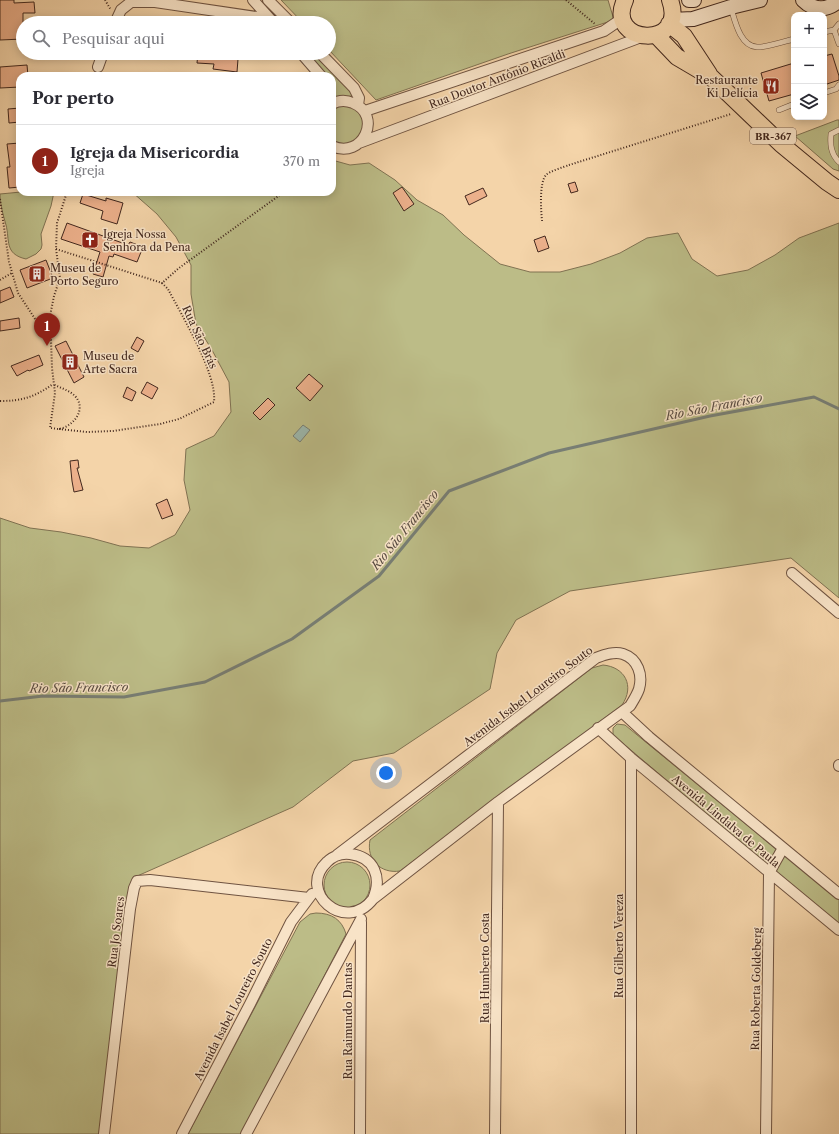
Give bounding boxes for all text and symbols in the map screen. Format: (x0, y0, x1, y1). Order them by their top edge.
map controls (791, 12, 827, 120)
button: + (791, 12, 827, 48)
search box (16, 16, 336, 60)
icon: search (30, 27, 52, 49)
text: Pesquisar aqui (62, 29, 165, 48)
street label: Rua Doutor Antônio Ricaldi (427, 46, 568, 112)
button: − (791, 48, 827, 84)
place label: Restaurante Ki Delícia (695, 73, 758, 100)
restaurant icon: Restaurante Ki Delícia (761, 76, 781, 96)
button: layers (791, 84, 827, 120)
text: Por perto (32, 88, 114, 108)
road number: BR-367 (750, 128, 796, 144)
text: Igreja da Misericordia (70, 143, 239, 162)
text: 1 (42, 153, 48, 169)
text: 370 m (283, 153, 320, 169)
text: Igreja (70, 162, 105, 178)
place label: Igreja Nossa Senhora da Pena (103, 227, 191, 254)
church icon: Igreja Nossa Senhora da Pena (80, 230, 100, 250)
place label: Museu de Porto Seguro (50, 261, 119, 288)
building icon: Museu de Porto Seguro (27, 264, 47, 284)
street label: Rua São Brás (179, 303, 221, 371)
pin: 1 (34, 313, 60, 346)
place label: Museu de Arte Sacra (82, 349, 137, 376)
building icon: Museu de Arte Sacra (60, 352, 80, 372)
water label: Rio São Francisco (663, 390, 764, 423)
water label: Rio São Francisco (367, 486, 442, 573)
street label: Avenida Isabel Loureiro Souto (460, 643, 596, 750)
water label: Rio São Francisco (29, 679, 129, 696)
your location (376, 763, 396, 783)
street label: Avenida Lindalva de Paula (668, 771, 783, 870)
street label: Rua Gilberto Vereza (612, 893, 626, 998)
street label: Rua Jo Soares (105, 895, 127, 968)
street label: Rua Humberto Costa (478, 913, 492, 1023)
street label: Rua Roberta Goldeberg (748, 927, 764, 1051)
street label: Avenida Isabel Loureiro Souto (190, 935, 275, 1084)
street label: Rua Raimundo Dantas (341, 962, 355, 1079)

